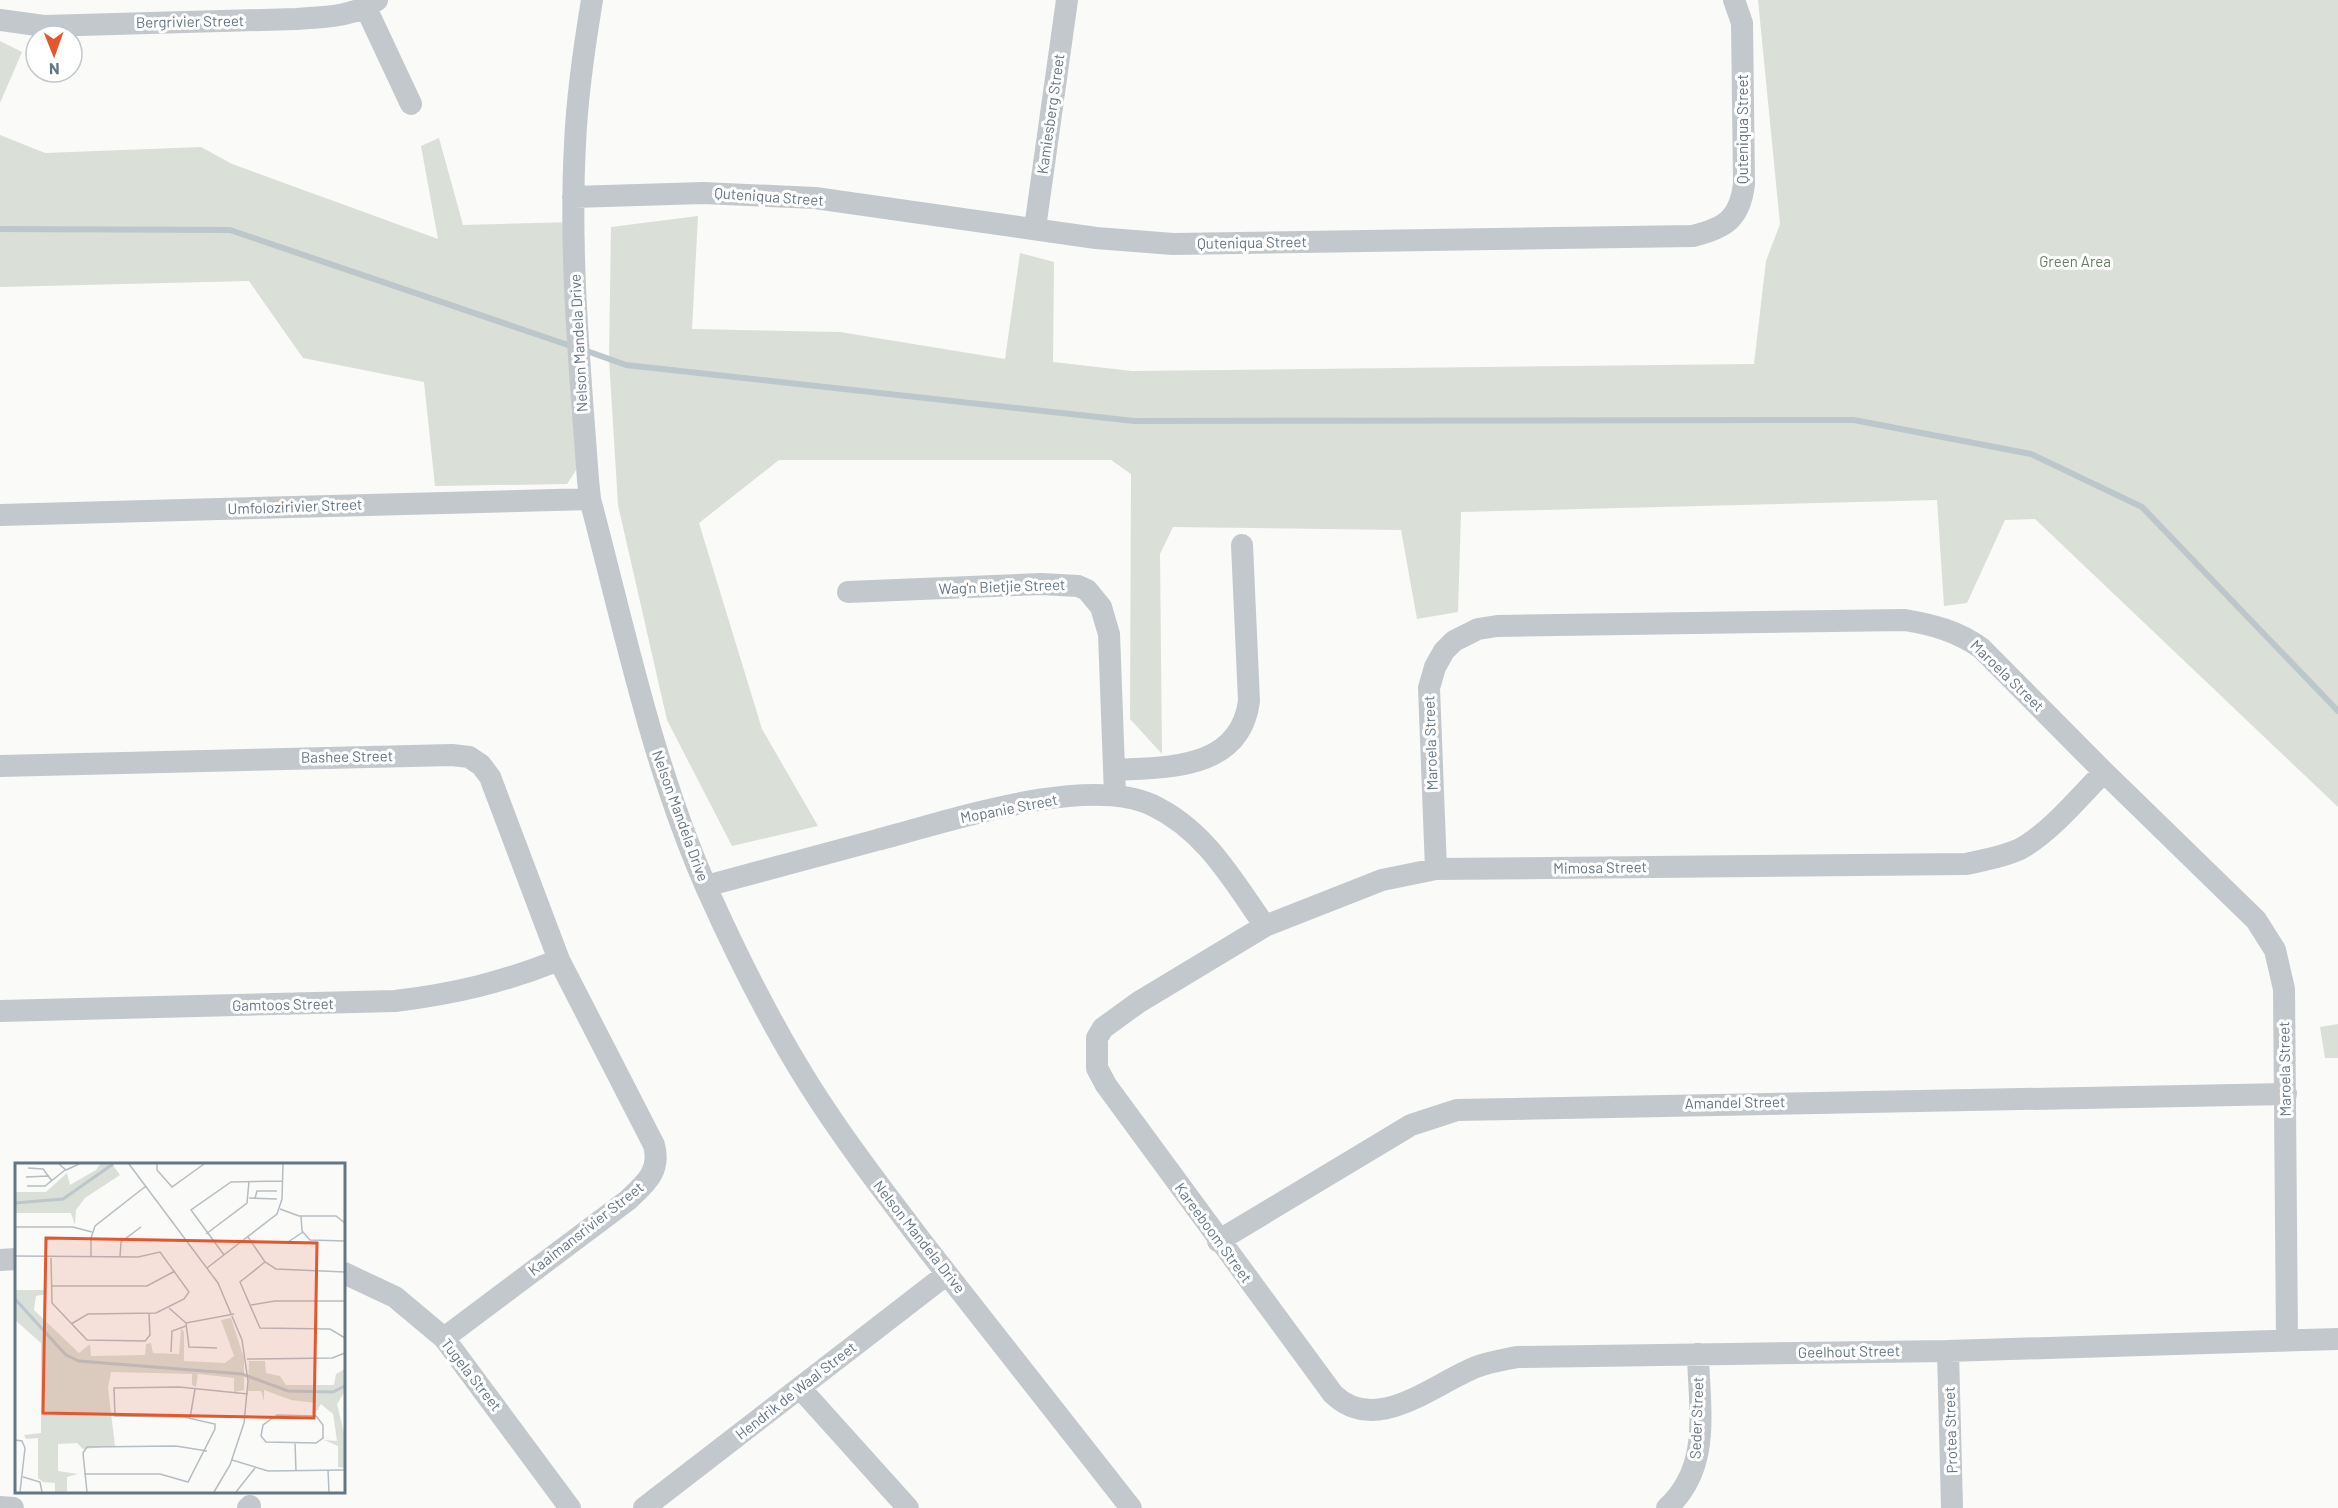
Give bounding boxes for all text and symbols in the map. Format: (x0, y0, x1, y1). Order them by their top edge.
street label: Bergrivier Street (136, 11, 244, 31)
north arrow (24, 24, 84, 84)
street label: Kamiesberg Street (1033, 52, 1067, 175)
text: N (49, 60, 60, 79)
street label: Quteniqua Street (1733, 74, 1751, 184)
street label: Quteniqua Street (714, 183, 824, 209)
street label: Quteniqua Street (1197, 232, 1307, 252)
park label: Green Area (2039, 252, 2111, 270)
street label: Nelson Mandela Drive (565, 274, 591, 413)
street label: Umfolozirivier Street (227, 495, 363, 517)
street label: Wag'n Bietjie Street (938, 575, 1066, 597)
street label: Maroela Street (1967, 636, 2048, 715)
street label: Maroela Street (1419, 695, 1441, 791)
street label: Bashee Street (301, 746, 393, 766)
street label: Nelson Mandela Drive (649, 748, 713, 884)
street label: Mopanie Street (959, 790, 1059, 826)
street label: Mimosa Street (1553, 857, 1647, 877)
street label: Gamtoos Street (232, 994, 334, 1014)
street label: Maroela Street (2274, 1021, 2294, 1117)
street label: Amandel Street (1684, 1092, 1786, 1112)
inset map (15, 1163, 345, 1493)
street label: Nelson Mandela Drive (870, 1176, 969, 1296)
street label: Kaaimansrivier Street (524, 1178, 647, 1279)
street label: Kareeboom Street (1172, 1179, 1256, 1286)
street label: Tugela Street (438, 1335, 506, 1414)
street label: Hendrik de Waal Street (731, 1338, 859, 1443)
street label: Geelhout Street (1798, 1341, 1900, 1361)
street label: Seder Street (1686, 1376, 1706, 1459)
street label: Protea Street (1939, 1386, 1961, 1474)

